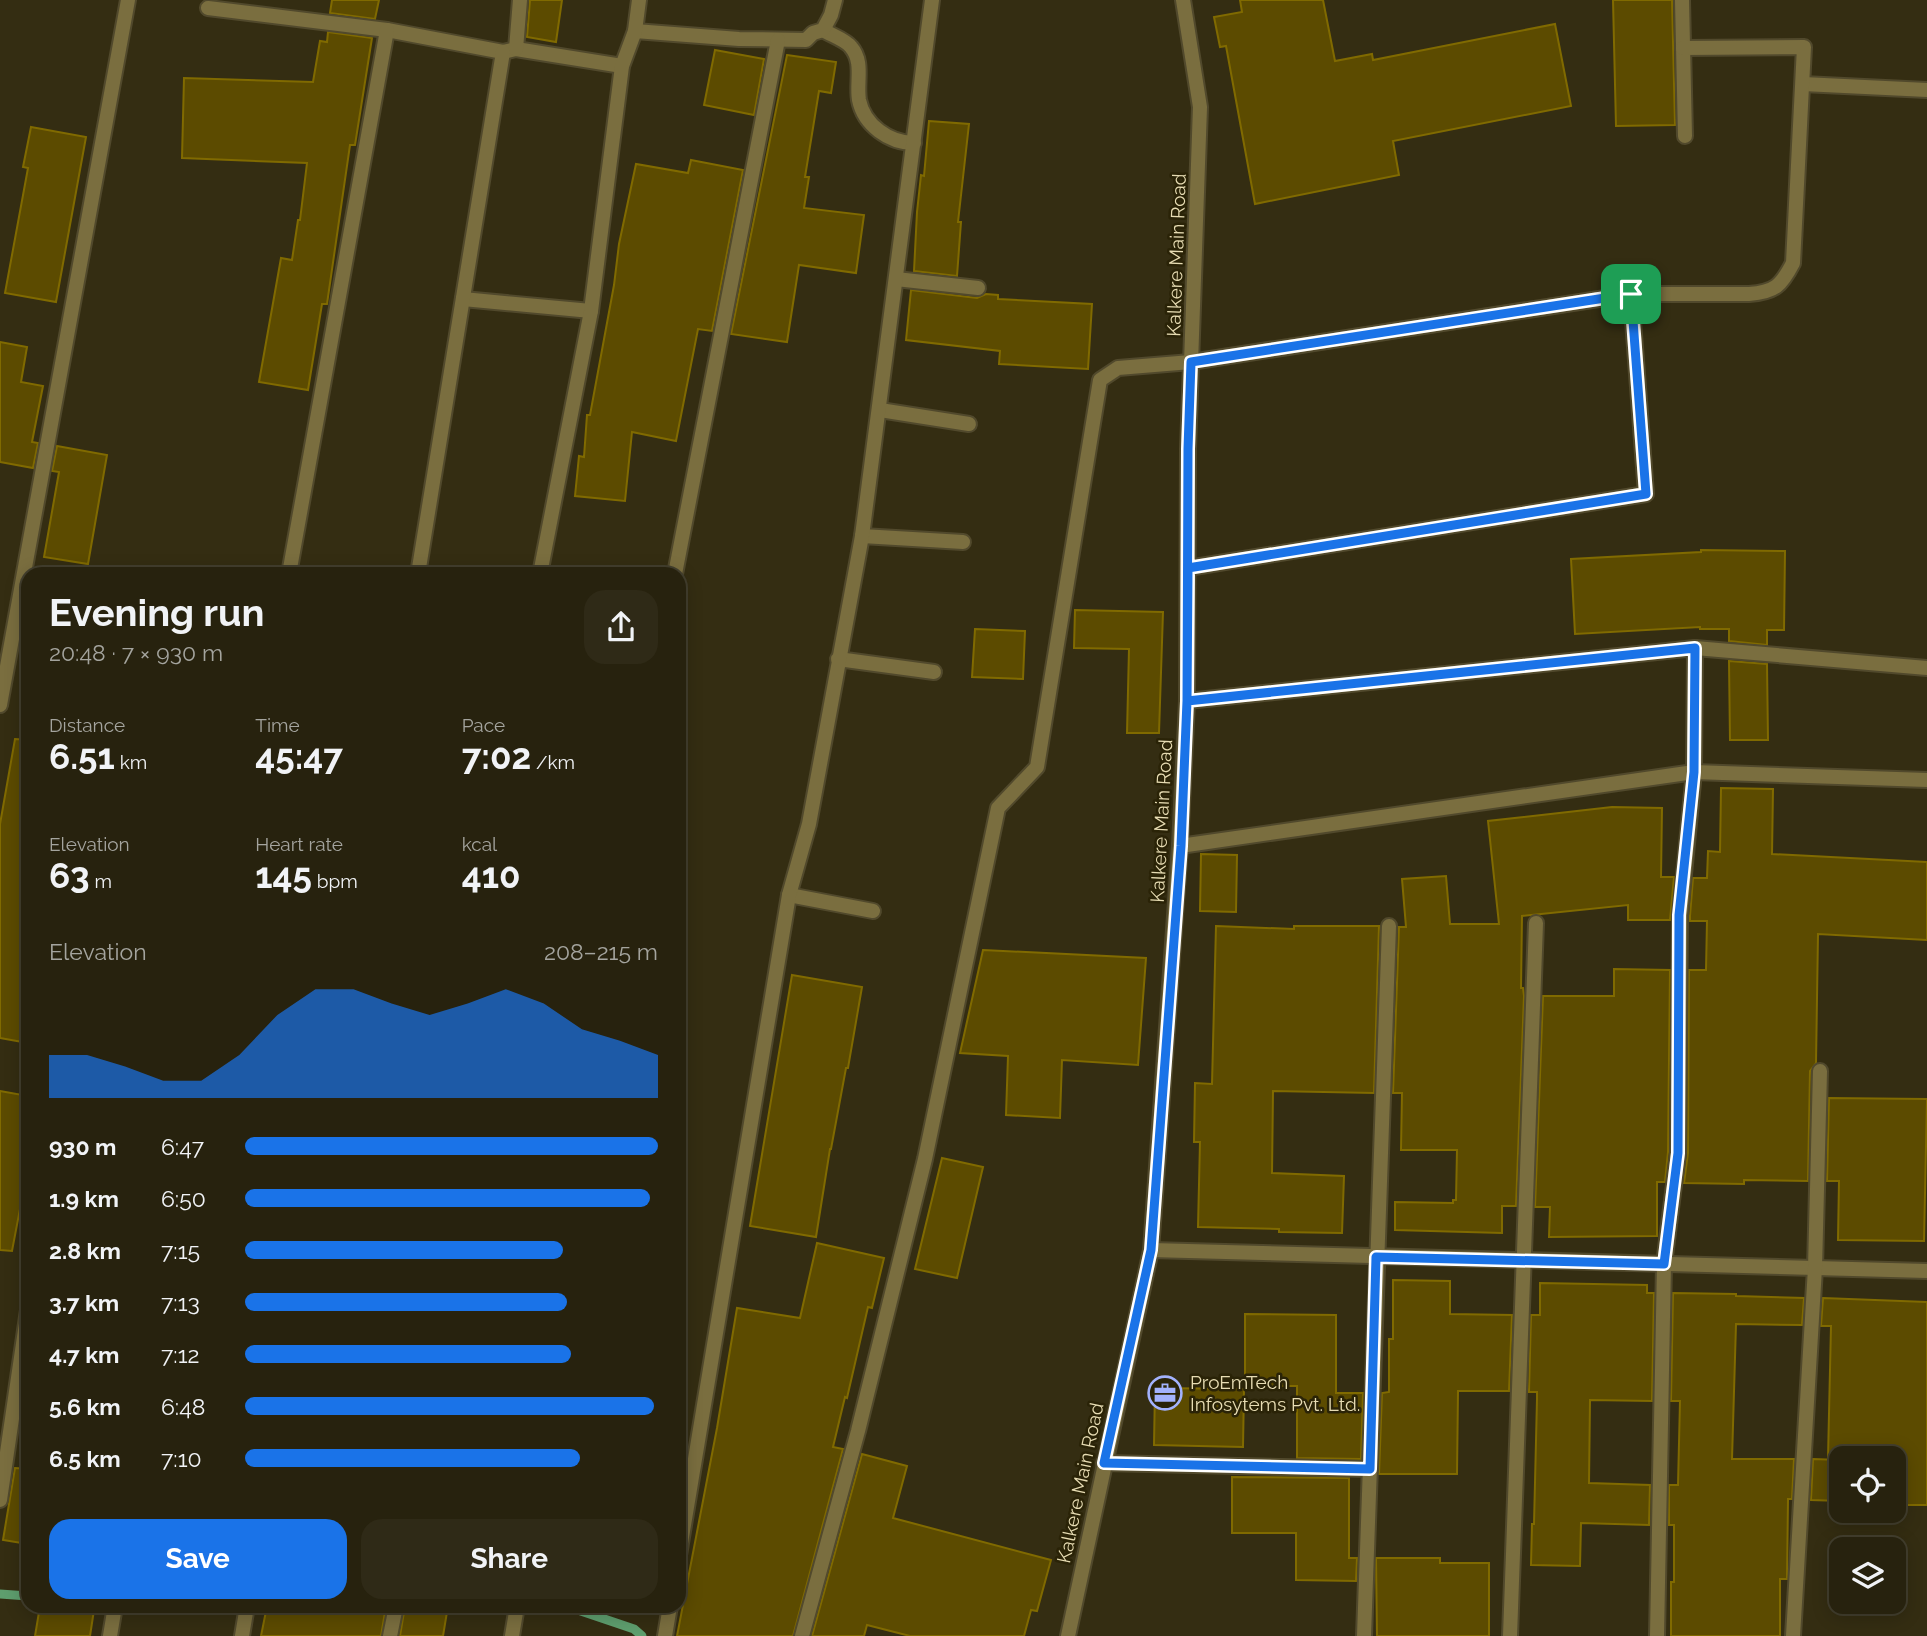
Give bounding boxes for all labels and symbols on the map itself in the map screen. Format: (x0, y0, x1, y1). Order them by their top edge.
street label: Kalkere Main Road (1162, 173, 1190, 337)
pin (1601, 264, 1661, 324)
street label: Kalkere Main Road (1146, 739, 1176, 903)
place label: ProEmTech Infosytems Pvt. Ltd. (1190, 1371, 1360, 1415)
office icon: ProEmTech Infosytems Pvt. Ltd. (1146, 1374, 1184, 1412)
street label: Kalkere Main Road (1052, 1401, 1108, 1565)

